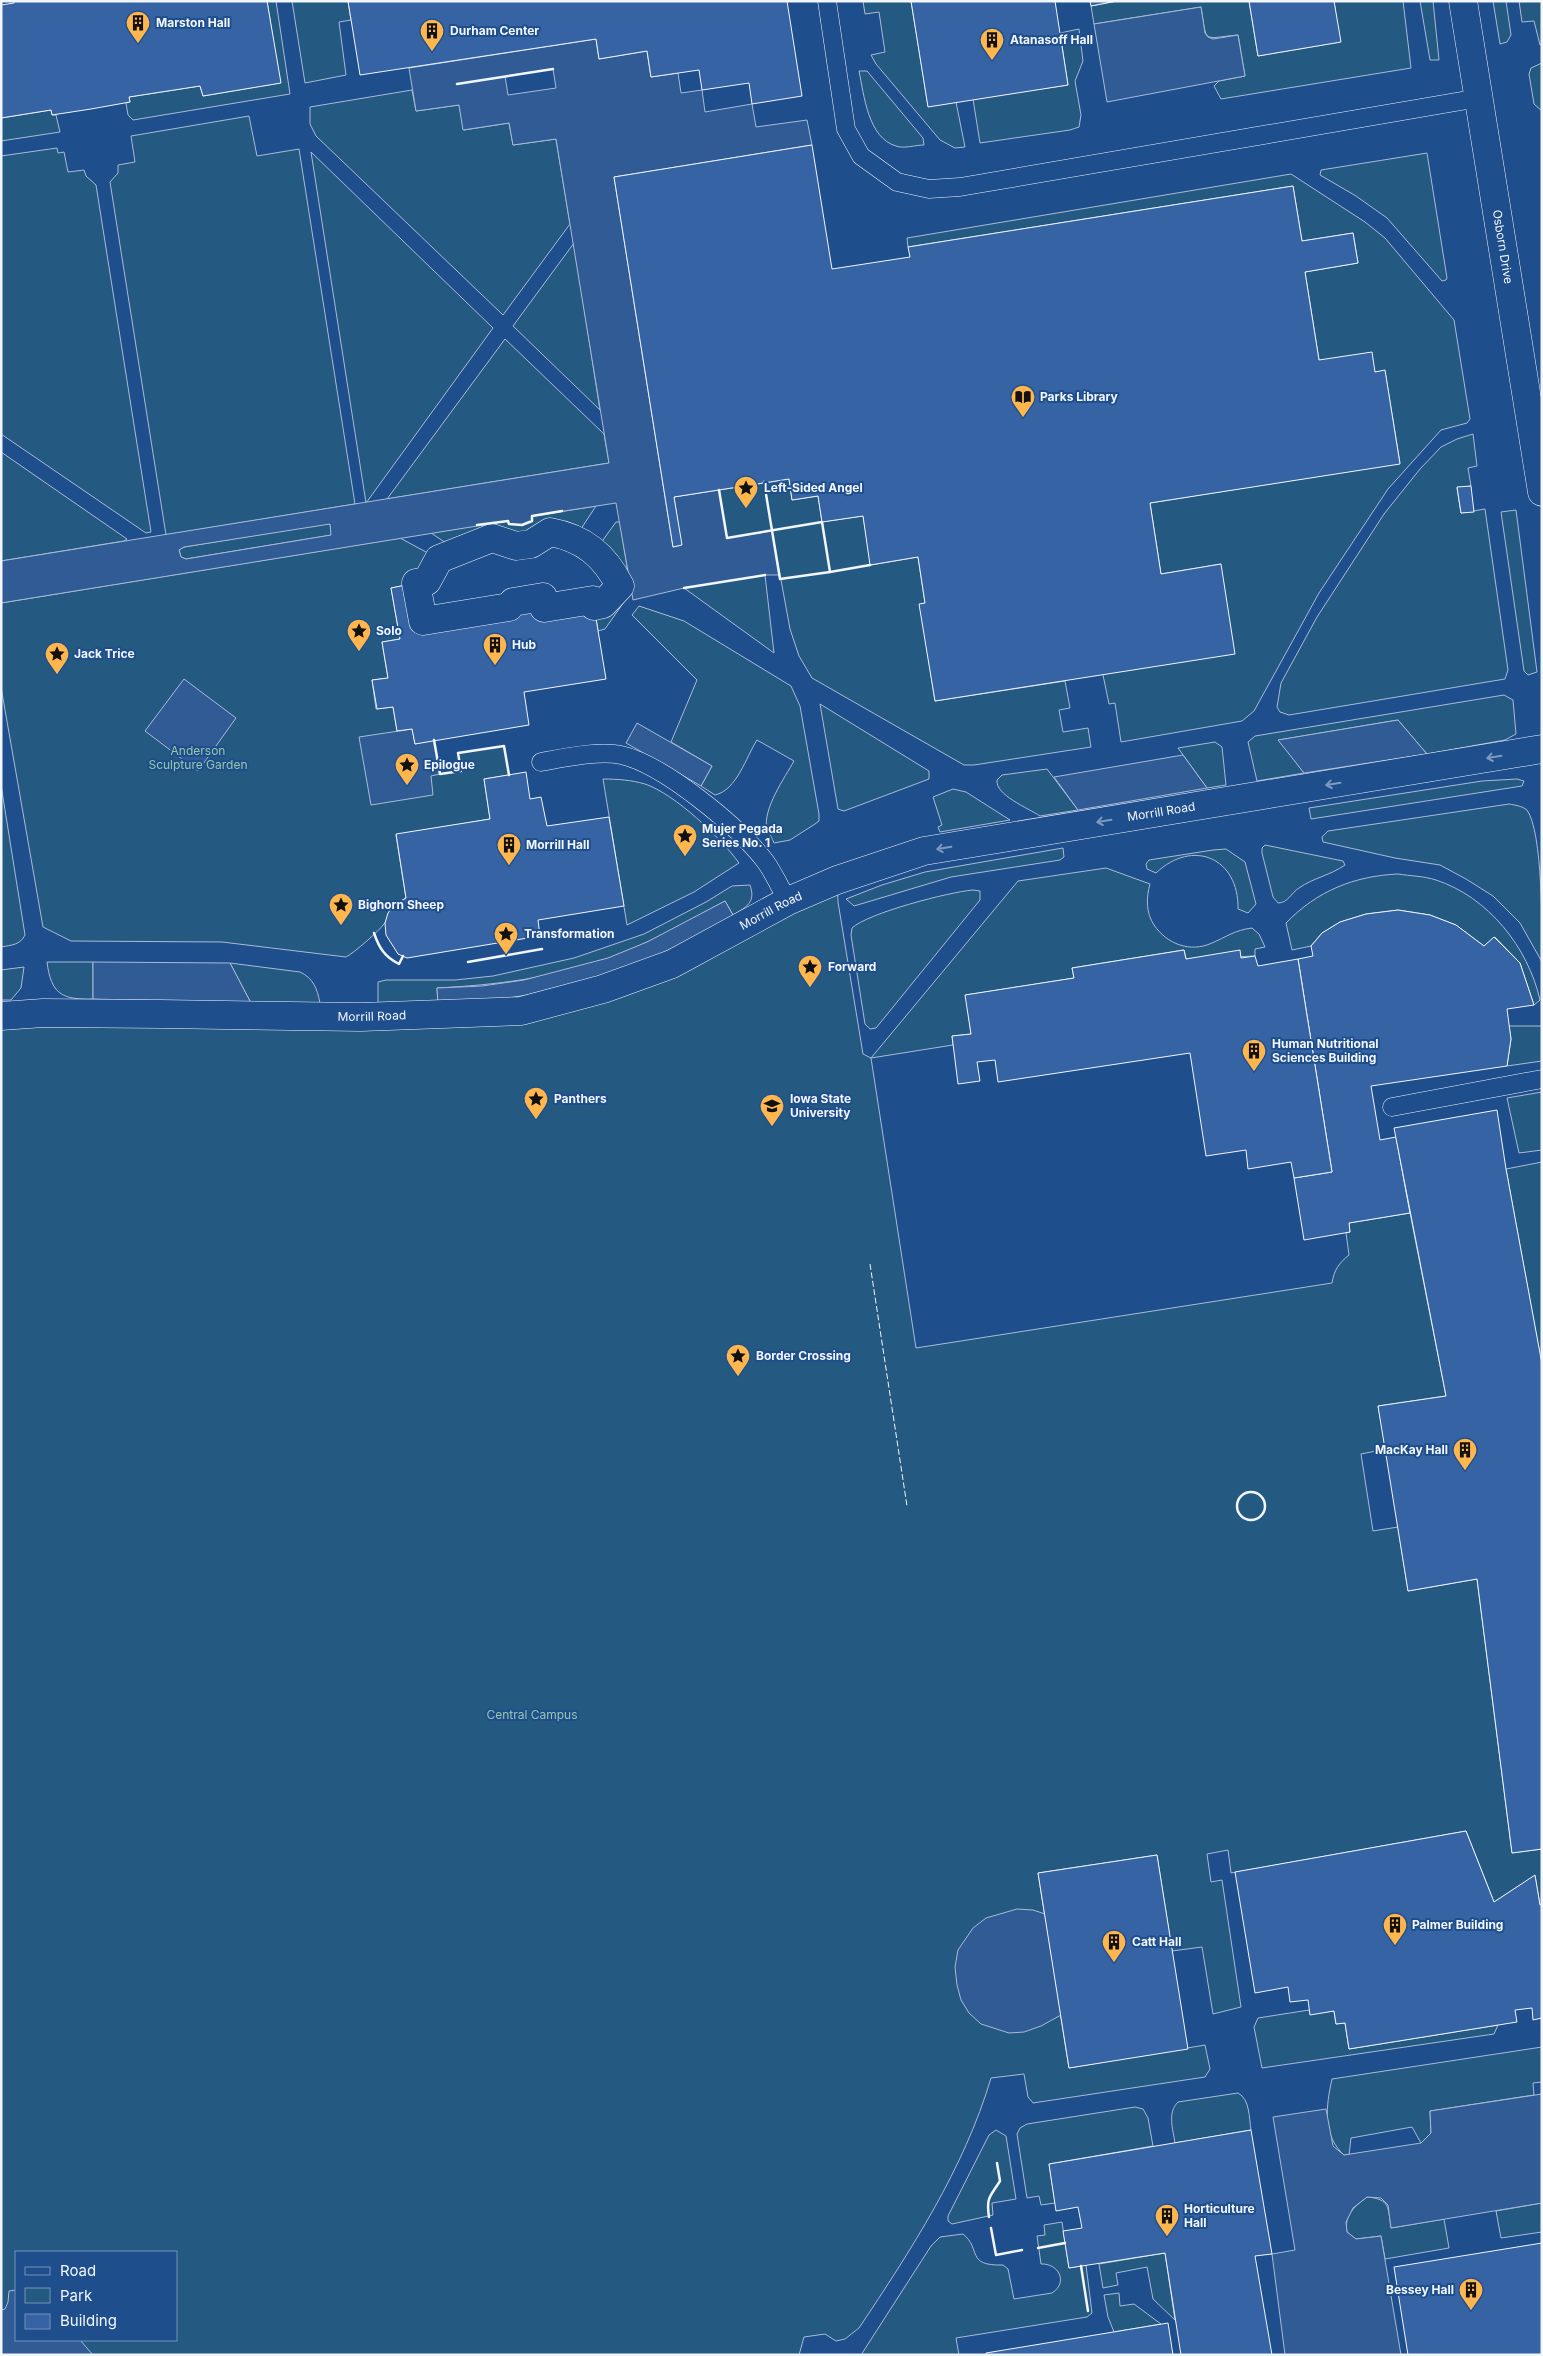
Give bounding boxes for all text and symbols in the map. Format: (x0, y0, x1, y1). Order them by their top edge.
building icon: Marston Hall (125, 10, 151, 44)
place label: Marston Hall (156, 15, 230, 30)
building icon: Durham Center (419, 18, 445, 52)
place label: Durham Center (450, 23, 539, 38)
building icon: Atanasoff Hall (979, 27, 1005, 61)
place label: Atanasoff Hall (1010, 32, 1093, 47)
street label: Osborn Drive (1490, 208, 1516, 285)
library icon: Parks Library (1010, 384, 1036, 418)
place label: Parks Library (1040, 389, 1119, 404)
place icon: Left-Sided Angel (733, 475, 759, 509)
place label: Left-Sided Angel (764, 480, 863, 495)
place icon: Solo (346, 618, 372, 652)
place label: Solo (376, 623, 402, 638)
building icon: Hub (482, 632, 508, 666)
place label: Hub (512, 637, 536, 652)
place icon: Jack Trice (44, 641, 70, 675)
place label: Jack Trice (74, 646, 135, 661)
park label: Anderson Sculpture Garden (148, 743, 248, 772)
place icon: Epilogue (394, 752, 420, 786)
one-way arrow (1486, 752, 1502, 762)
place label: Epilogue (424, 757, 475, 772)
one-way arrow (1326, 779, 1342, 789)
street label: Morrill Road (1126, 798, 1196, 824)
one-way arrow (1096, 816, 1112, 826)
place label: Mujer Pegada Series No. 1 (702, 821, 783, 850)
place icon: Mujer Pegada Series No. 1 (672, 823, 698, 857)
building icon: Morrill Hall (496, 832, 522, 866)
place label: Morrill Hall (526, 837, 590, 852)
one-way arrow (936, 843, 952, 853)
street label: Morrill Road (737, 888, 804, 933)
place icon: Bighorn Sheep (328, 892, 354, 926)
place label: Bighorn Sheep (358, 897, 445, 912)
place icon: Transformation (493, 921, 519, 955)
place label: Transformation (524, 926, 614, 941)
place icon: Forward (797, 954, 823, 988)
place label: Forward (828, 959, 876, 974)
street label: Morrill Road (337, 1007, 406, 1024)
place label: Human Nutritional Sciences Building (1272, 1036, 1379, 1065)
building icon: Human Nutritional Sciences Building (1241, 1038, 1267, 1072)
place icon: Panthers (523, 1086, 549, 1120)
place label: Panthers (554, 1091, 607, 1106)
place label: Iowa State University (790, 1091, 851, 1120)
school or university icon: Iowa State University (759, 1093, 785, 1127)
place icon: Border Crossing (725, 1343, 751, 1377)
place label: Border Crossing (756, 1348, 851, 1363)
building icon: MacKay Hall (1452, 1437, 1478, 1471)
place label: MacKay Hall (1375, 1442, 1448, 1457)
park label: Central Campus (486, 1707, 578, 1722)
building icon: Palmer Building (1382, 1912, 1408, 1946)
place label: Palmer Building (1412, 1917, 1503, 1932)
building icon: Catt Hall (1101, 1929, 1127, 1963)
place label: Catt Hall (1132, 1934, 1182, 1949)
place label: Horticulture Hall (1184, 2201, 1255, 2230)
building icon: Horticulture Hall (1154, 2203, 1180, 2237)
legend (15, 2251, 178, 2341)
text: Road (60, 2261, 96, 2280)
building icon: Bessey Hall (1458, 2277, 1484, 2311)
place label: Bessey Hall (1386, 2282, 1454, 2297)
text: Park (60, 2286, 93, 2305)
text: Building (60, 2311, 117, 2330)

